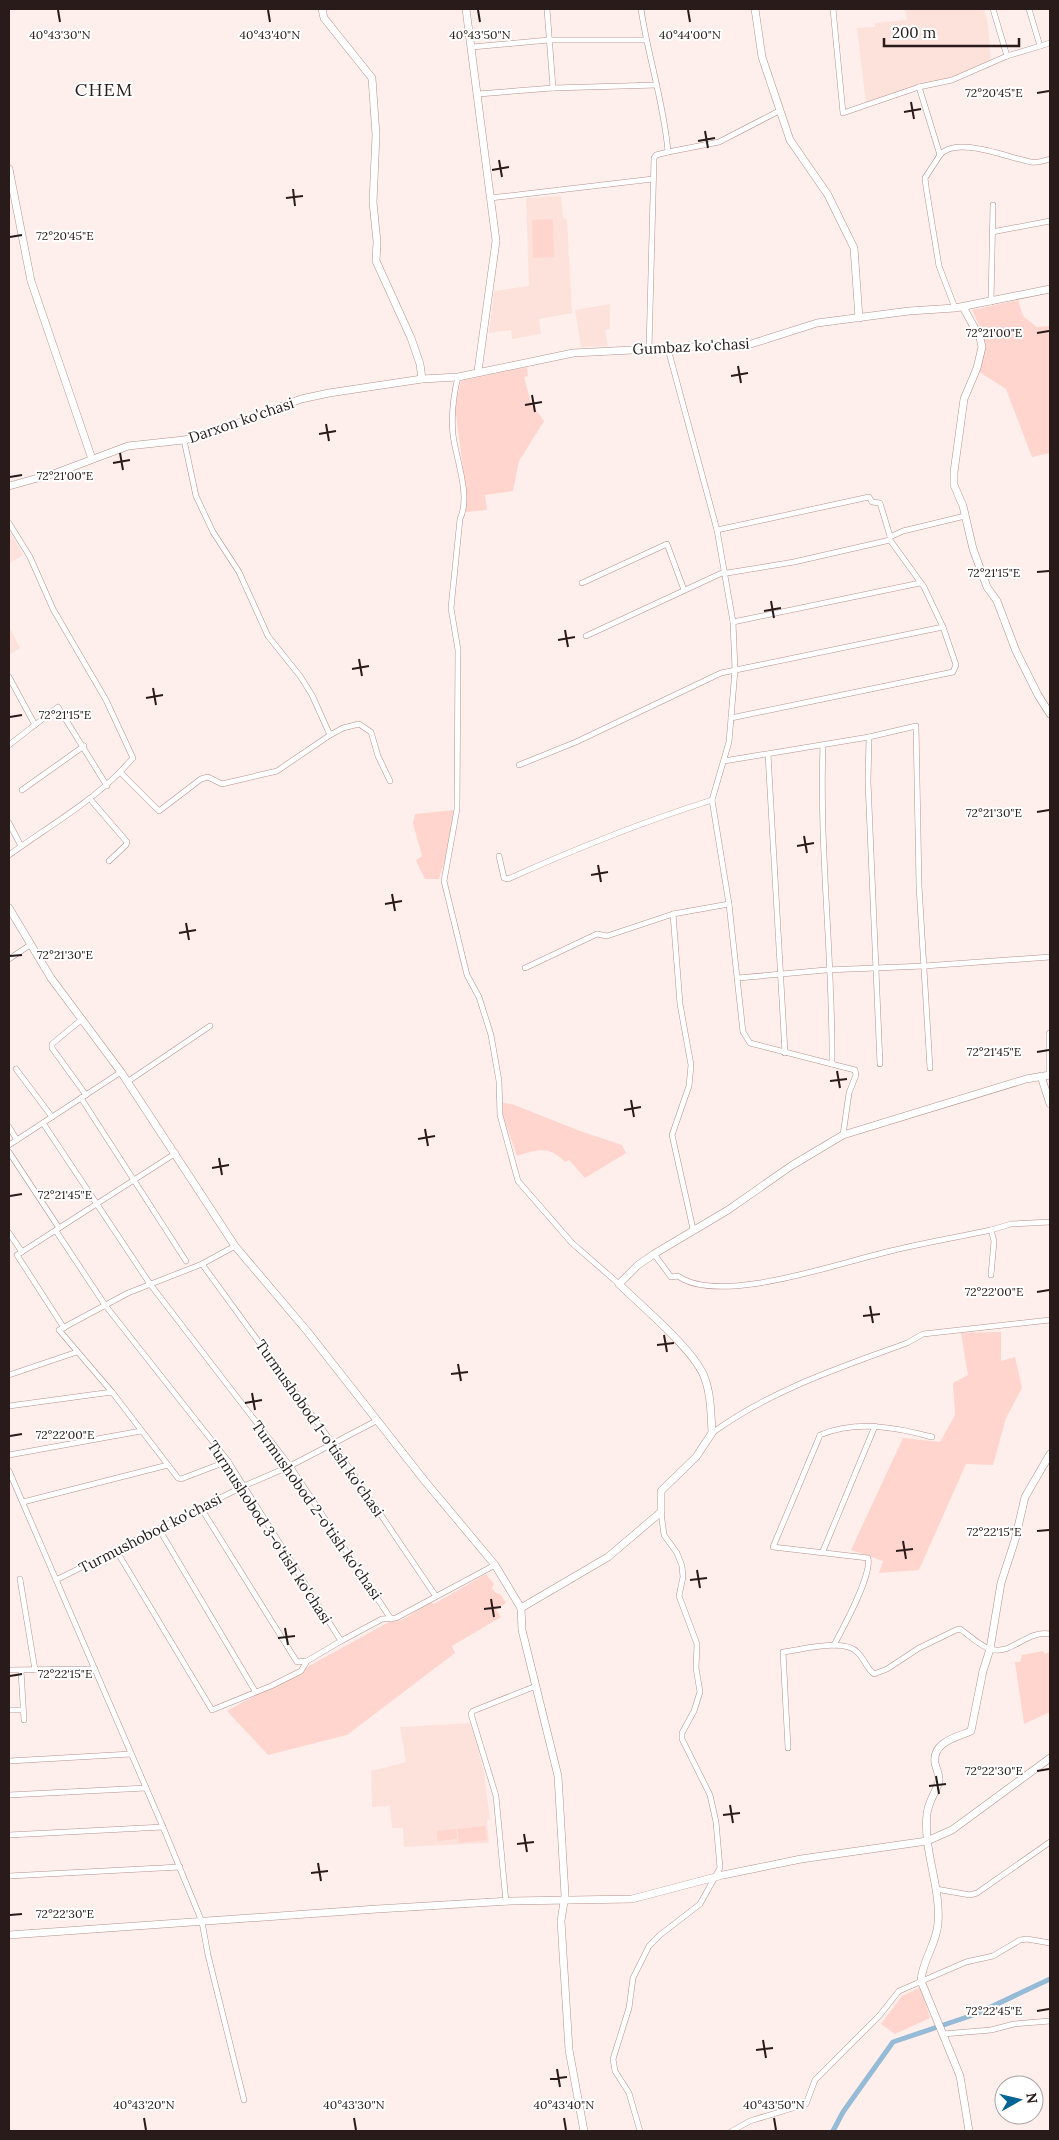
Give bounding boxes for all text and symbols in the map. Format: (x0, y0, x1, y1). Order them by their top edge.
scale bar (884, 15, 1019, 47)
text: 200 m (892, 23, 936, 42)
text: 40°43'30"N (29, 27, 91, 42)
text: 40°43'40"N (240, 27, 300, 42)
text: 40°43'50"N (449, 27, 511, 42)
text: 40°44'00"N (659, 27, 721, 42)
district label: CHEM (75, 78, 133, 101)
text: 72°20'45"E (965, 85, 1023, 100)
text: 72°20'45"E (36, 228, 94, 243)
text: 72°21'00"E (966, 325, 1022, 340)
street label: Gumbaz ko'chasi (632, 333, 750, 359)
street label: Darxon ko'chasi (186, 393, 296, 447)
text: 72°21'00"E (37, 468, 93, 483)
text: 72°21'15"E (968, 565, 1020, 580)
text: 72°21'15"E (39, 707, 91, 722)
text: 72°21'30"E (966, 805, 1022, 820)
text: 72°21'30"E (37, 947, 93, 962)
text: 72°21'45"E (967, 1044, 1021, 1059)
text: 72°21'45"E (38, 1187, 92, 1202)
text: 72°22'00"E (965, 1284, 1023, 1299)
street label: Turmushobod 1-o'tish ko'chasi (251, 1336, 389, 1520)
street label: Turmushobod 2-o'tish ko'chasi (248, 1417, 386, 1603)
text: 72°22'00"E (36, 1427, 94, 1442)
street label: Turmushobod 3-o'tish ko'chasi (204, 1437, 336, 1627)
street label: Turmushobod ko'chasi (75, 1489, 225, 1577)
text: 72°22'15"E (967, 1524, 1021, 1539)
text: 72°22'15"E (38, 1666, 92, 1681)
text: 72°22'30"E (965, 1763, 1023, 1778)
text: 72°22'30"E (36, 1906, 94, 1921)
text: 72°22'45"E (966, 2003, 1022, 2018)
north arrow (994, 2075, 1044, 2125)
text: N (1022, 2092, 1042, 2105)
text: 40°43'20"N (113, 2097, 175, 2112)
text: 40°43'30"N (323, 2097, 385, 2112)
text: 40°43'40"N (534, 2097, 594, 2112)
text: 40°43'50"N (743, 2097, 805, 2112)

